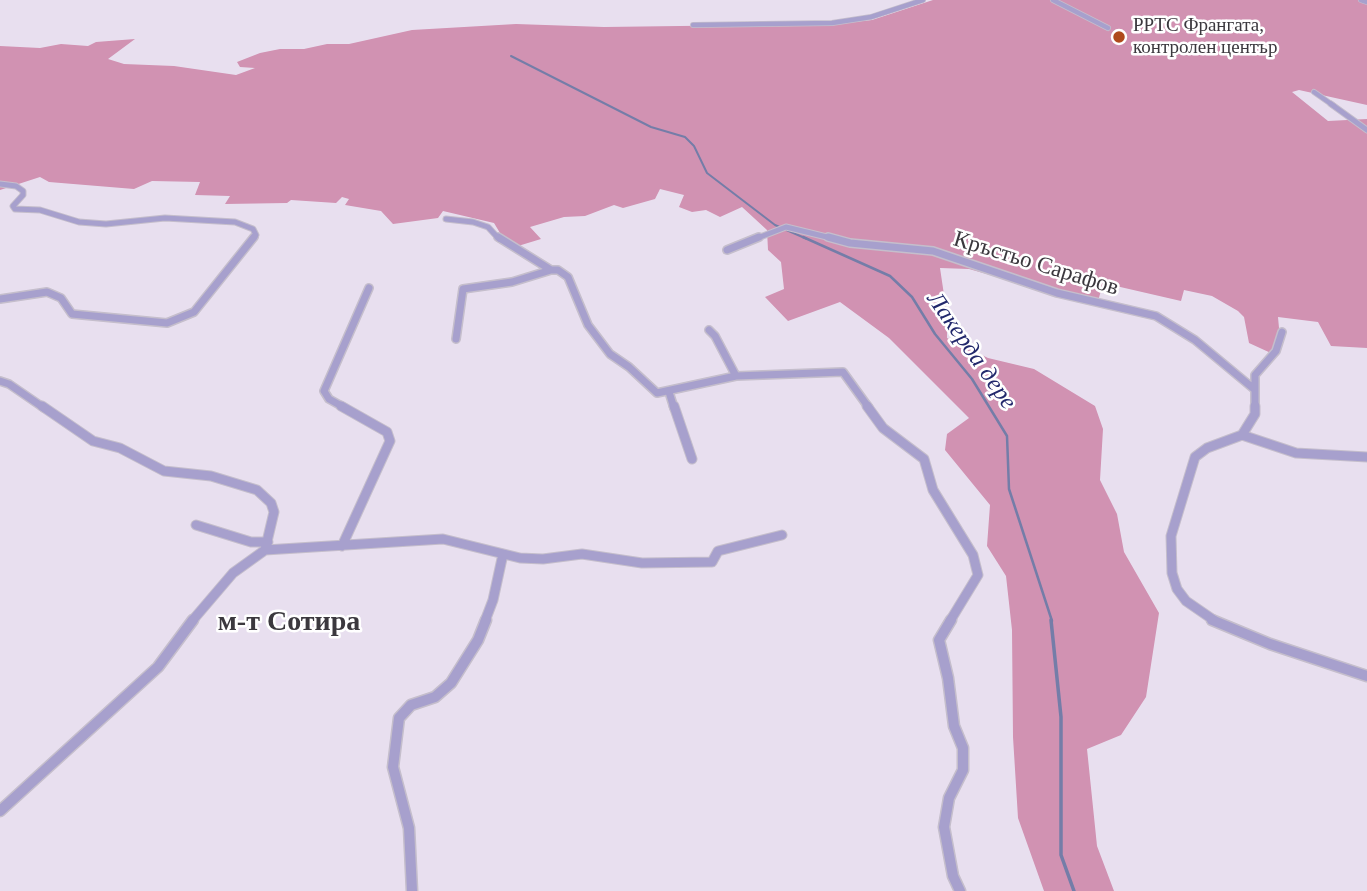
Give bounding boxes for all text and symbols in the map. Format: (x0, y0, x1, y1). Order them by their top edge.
place label: РРТС Франгата, контролен център (1133, 15, 1277, 59)
marker: РРТС Франгата, контролен център (1111, 29, 1127, 45)
street label: Кръстьо Сарафов (950, 226, 1122, 302)
water label: Лакерда дере (920, 287, 1022, 415)
district label: м-т Сотира (218, 606, 360, 640)

